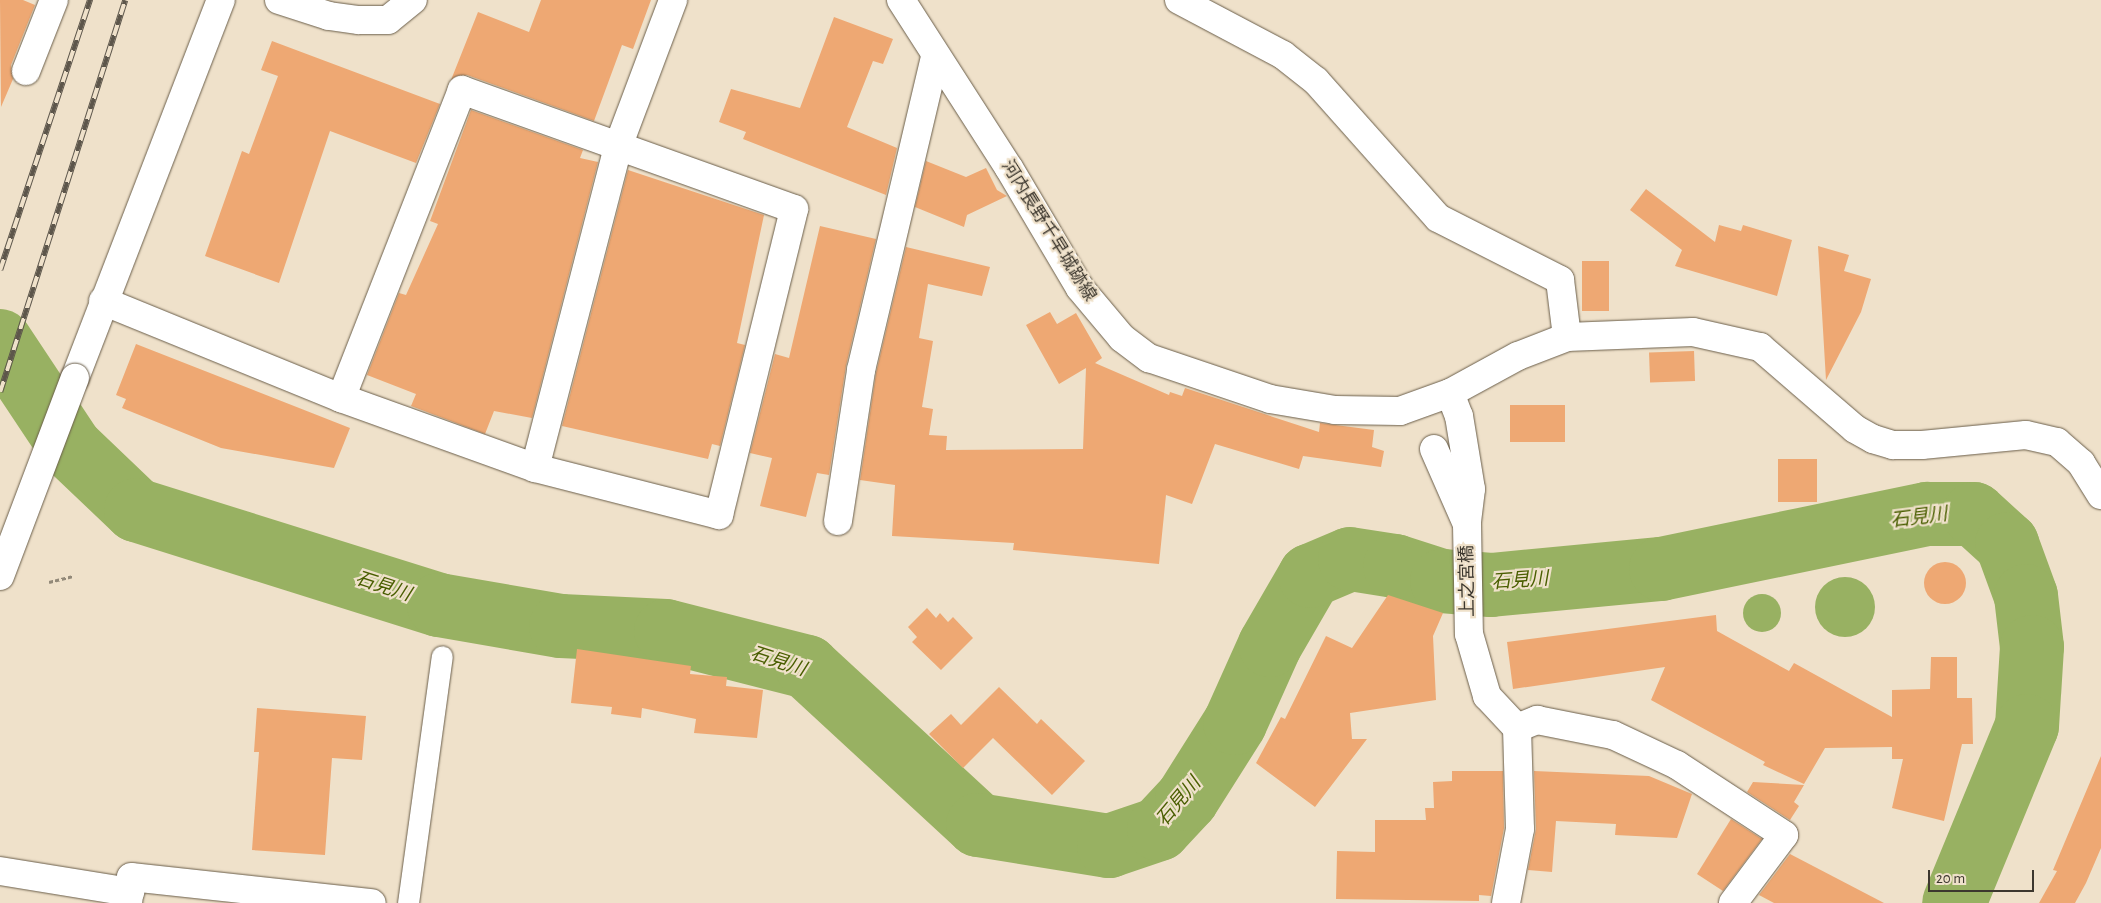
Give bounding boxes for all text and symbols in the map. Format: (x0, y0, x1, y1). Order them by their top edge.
street label: 河内長野千早城跡線 (996, 157, 1100, 305)
water label: 石見川 (1889, 503, 1949, 533)
street label: 上之宮橋 (1457, 545, 1479, 617)
water label: 石見川 (352, 567, 414, 607)
water label: 石見川 (1491, 568, 1549, 594)
water label: 石見川 (747, 642, 809, 682)
water label: 石見川 (1152, 773, 1206, 831)
scale bar (1931, 860, 2037, 892)
text: 20 m (1936, 871, 1965, 886)

